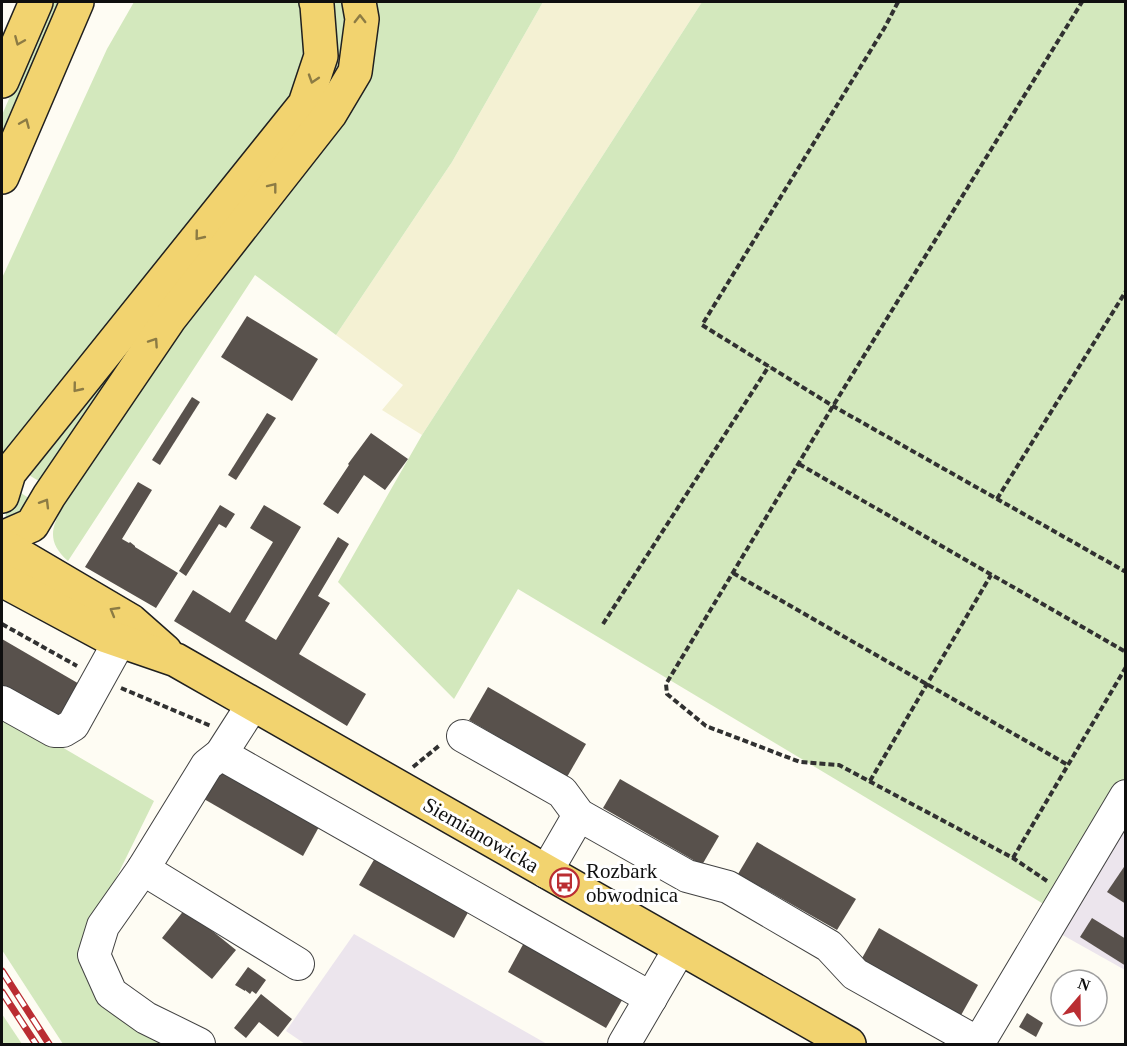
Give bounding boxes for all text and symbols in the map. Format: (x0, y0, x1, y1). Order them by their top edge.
one-way arrow (354, 14, 366, 23)
one-way arrow (14, 35, 26, 46)
one-way arrow (308, 73, 320, 84)
one-way arrow (17, 119, 29, 130)
one-way arrow (265, 183, 276, 194)
one-way arrow (196, 229, 207, 240)
one-way arrow (147, 337, 158, 348)
one-way arrow (74, 381, 85, 392)
one-way arrow (38, 499, 49, 509)
one-way arrow (110, 606, 120, 618)
street label: Siemianowicka (419, 792, 544, 878)
place label: Rozbark obwodnica (586, 859, 679, 907)
bus stop icon: Rozbark obwodnica (549, 867, 581, 899)
north arrow (1049, 968, 1109, 1028)
text: N (1076, 974, 1093, 994)

